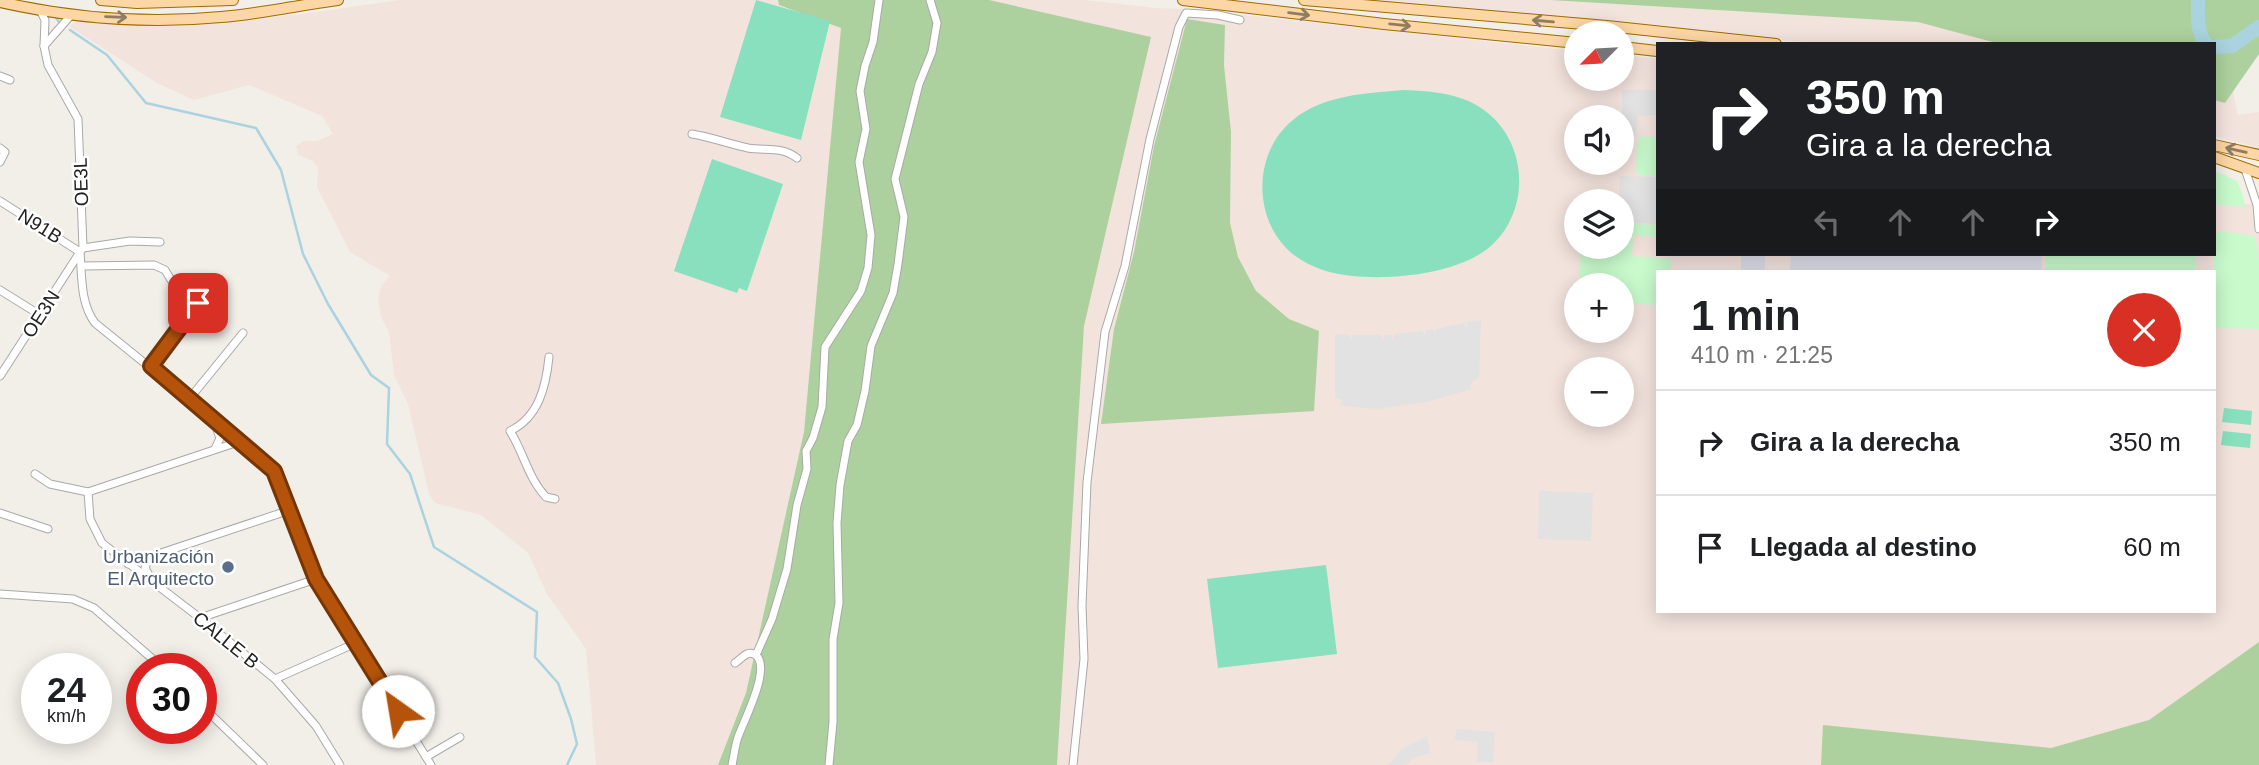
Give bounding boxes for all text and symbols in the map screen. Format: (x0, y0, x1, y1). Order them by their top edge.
one-way arrow (1288, 7, 1310, 20)
one-way arrow (104, 11, 127, 24)
one-way arrow (1532, 14, 1555, 27)
one-way arrow (1388, 19, 1410, 32)
north arrow (1564, 21, 1634, 91)
map controls (1564, 21, 1634, 427)
icon: right (1691, 70, 1782, 161)
text: 350 m (1806, 70, 1945, 124)
button: sound (1564, 105, 1634, 175)
text: Gira a la derecha (1806, 127, 2051, 163)
one-way arrow (2225, 143, 2248, 156)
street label: OE3L (70, 157, 92, 207)
button: layers (1564, 189, 1634, 259)
icon: left (1808, 203, 1846, 241)
icon: ahead (1881, 203, 1919, 241)
icon: ahead (1954, 203, 1992, 241)
icon: right (2027, 203, 2065, 241)
street label: N91B (14, 205, 66, 247)
pin (168, 273, 228, 333)
button: + (1564, 273, 1634, 343)
icon: arrive (179, 284, 217, 322)
street label: OE3N (18, 287, 64, 341)
text: 1 min (1691, 292, 1801, 339)
button: close (2107, 293, 2181, 367)
text: 410 m · 21:25 (1691, 342, 1833, 368)
button: − (1564, 357, 1634, 427)
icon: right (1691, 424, 1729, 462)
text: Gira a la derecha (1750, 427, 1960, 457)
text: 350 m (2109, 427, 2181, 457)
icon: arrive (1691, 529, 1729, 567)
text: Llegada al destino (1750, 532, 1977, 562)
text: 60 m (2123, 532, 2181, 562)
place label: Urbanización El Arquitecto (103, 546, 214, 589)
marker: Urbanización El Arquitecto (220, 559, 236, 575)
street label: CALLE B (189, 607, 263, 673)
speed limit sign: 30 (126, 653, 217, 744)
text: 24 (47, 670, 86, 709)
position arrow (361, 674, 435, 748)
text: km/h (47, 706, 86, 726)

